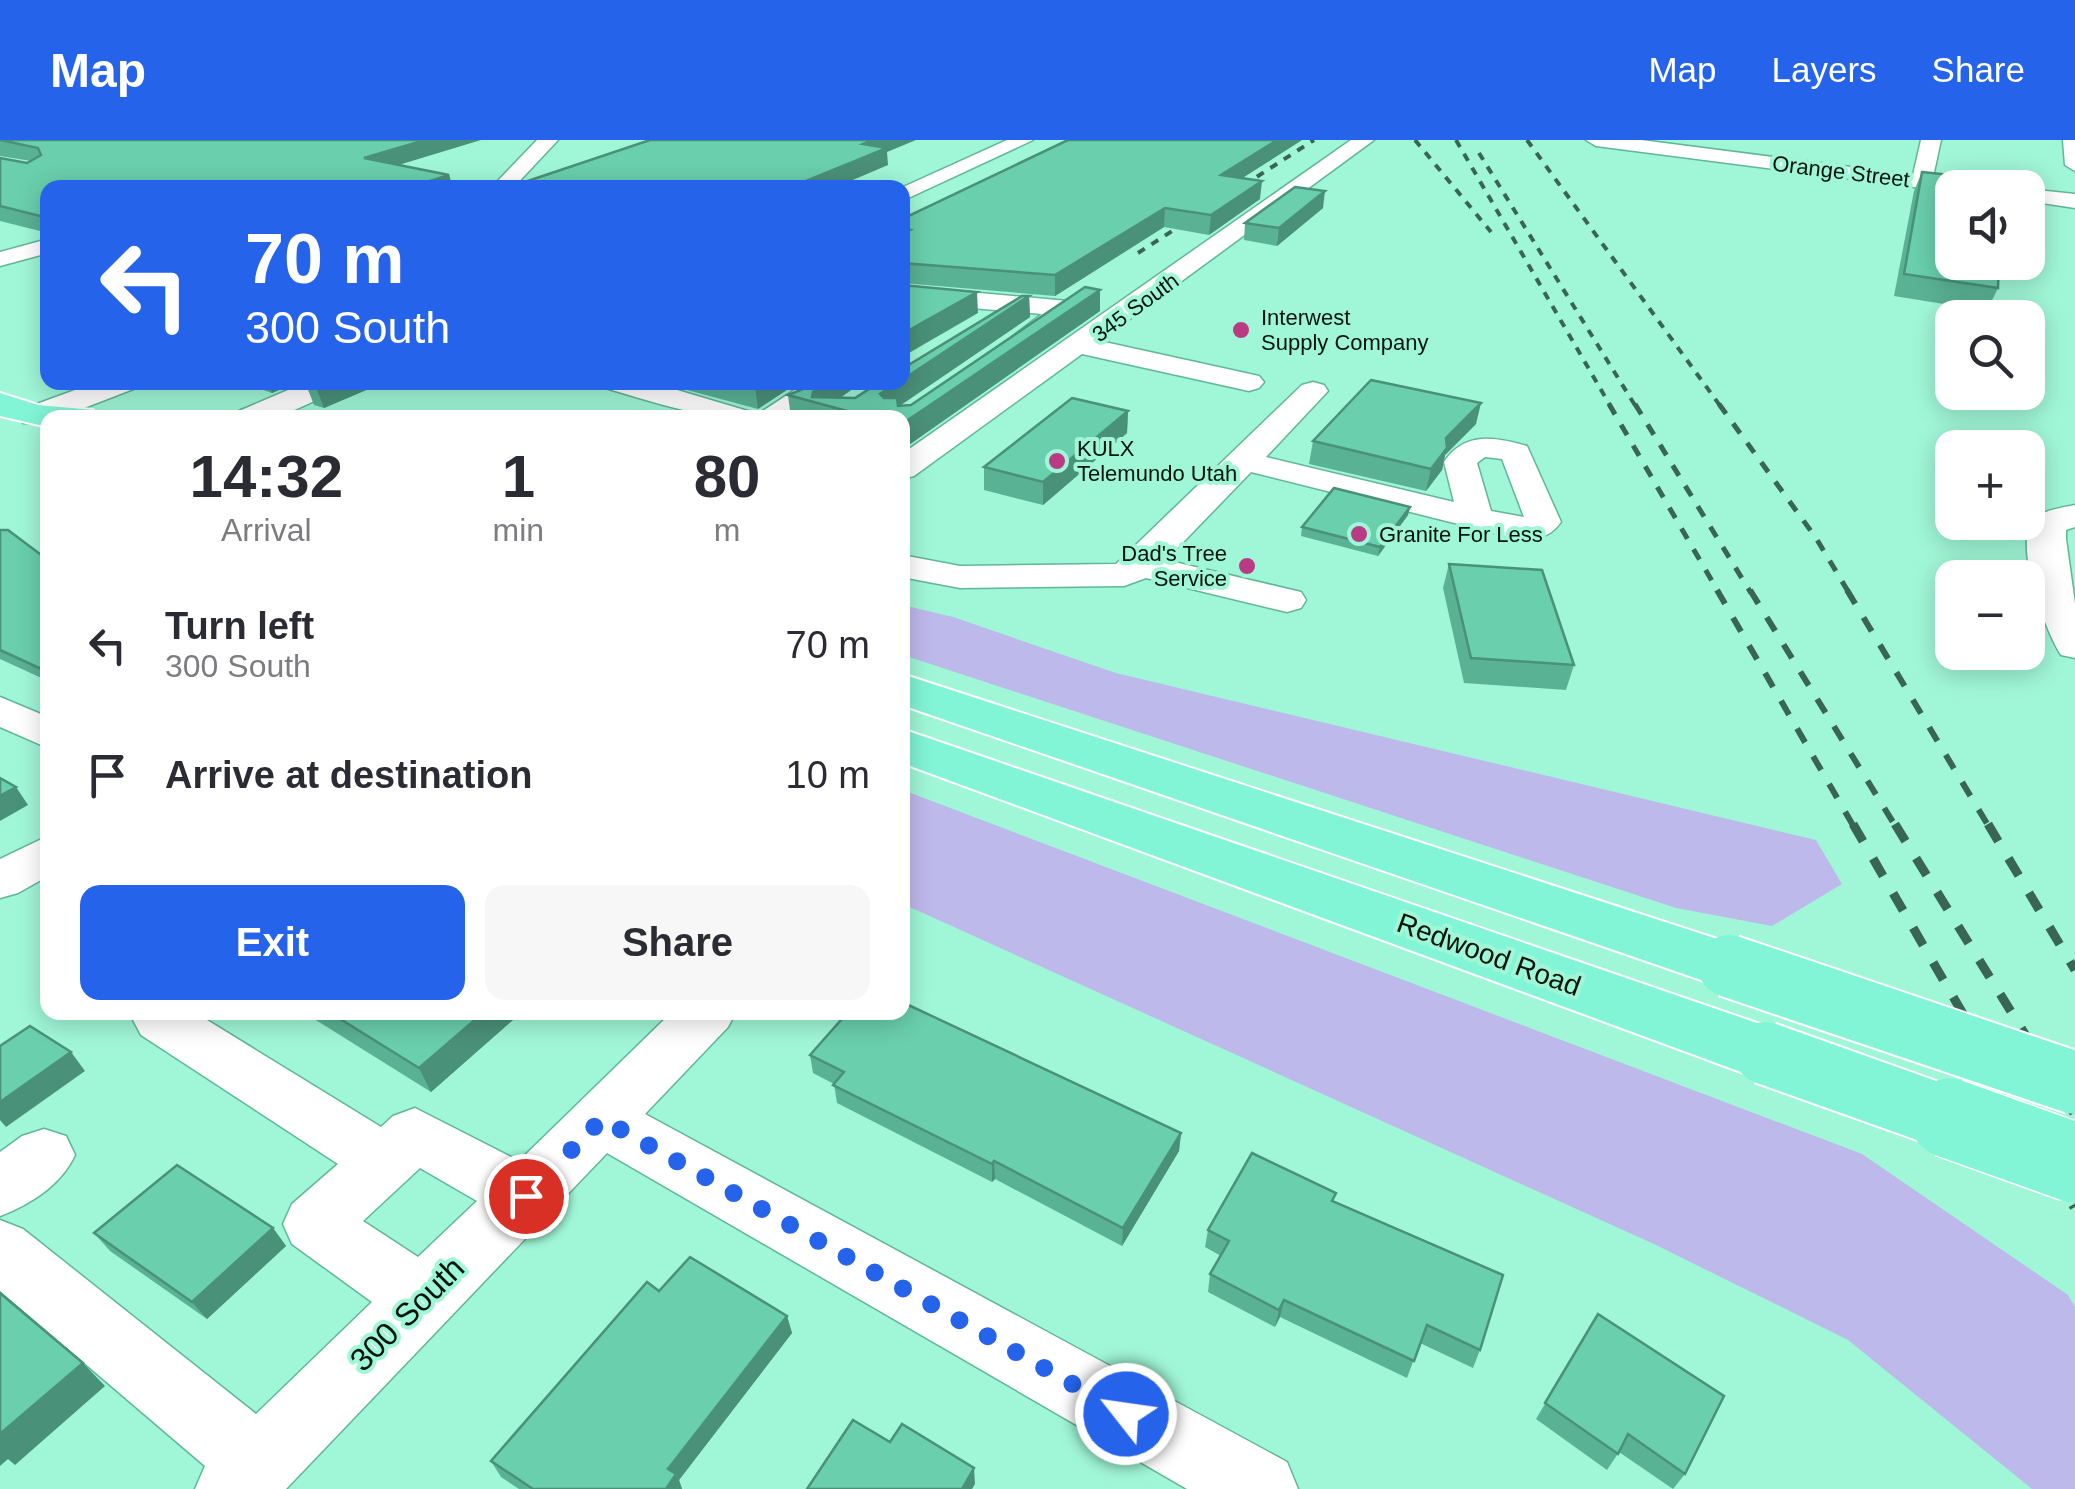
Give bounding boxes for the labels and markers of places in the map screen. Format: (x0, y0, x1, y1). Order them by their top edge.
place label: Interwest Supply Company (1261, 305, 1429, 355)
marker: Interwest Supply Company (1230, 319, 1252, 341)
place label: KULX Telemundo Utah (1077, 436, 1237, 486)
marker: KULX Telemundo Utah (1046, 450, 1068, 472)
place label: Granite For Less (1379, 522, 1543, 547)
marker: Granite For Less (1348, 523, 1370, 545)
place label: Dad's Tree Service (1121, 541, 1227, 591)
marker: Dad's Tree Service (1236, 555, 1258, 577)
pin (484, 1154, 569, 1239)

